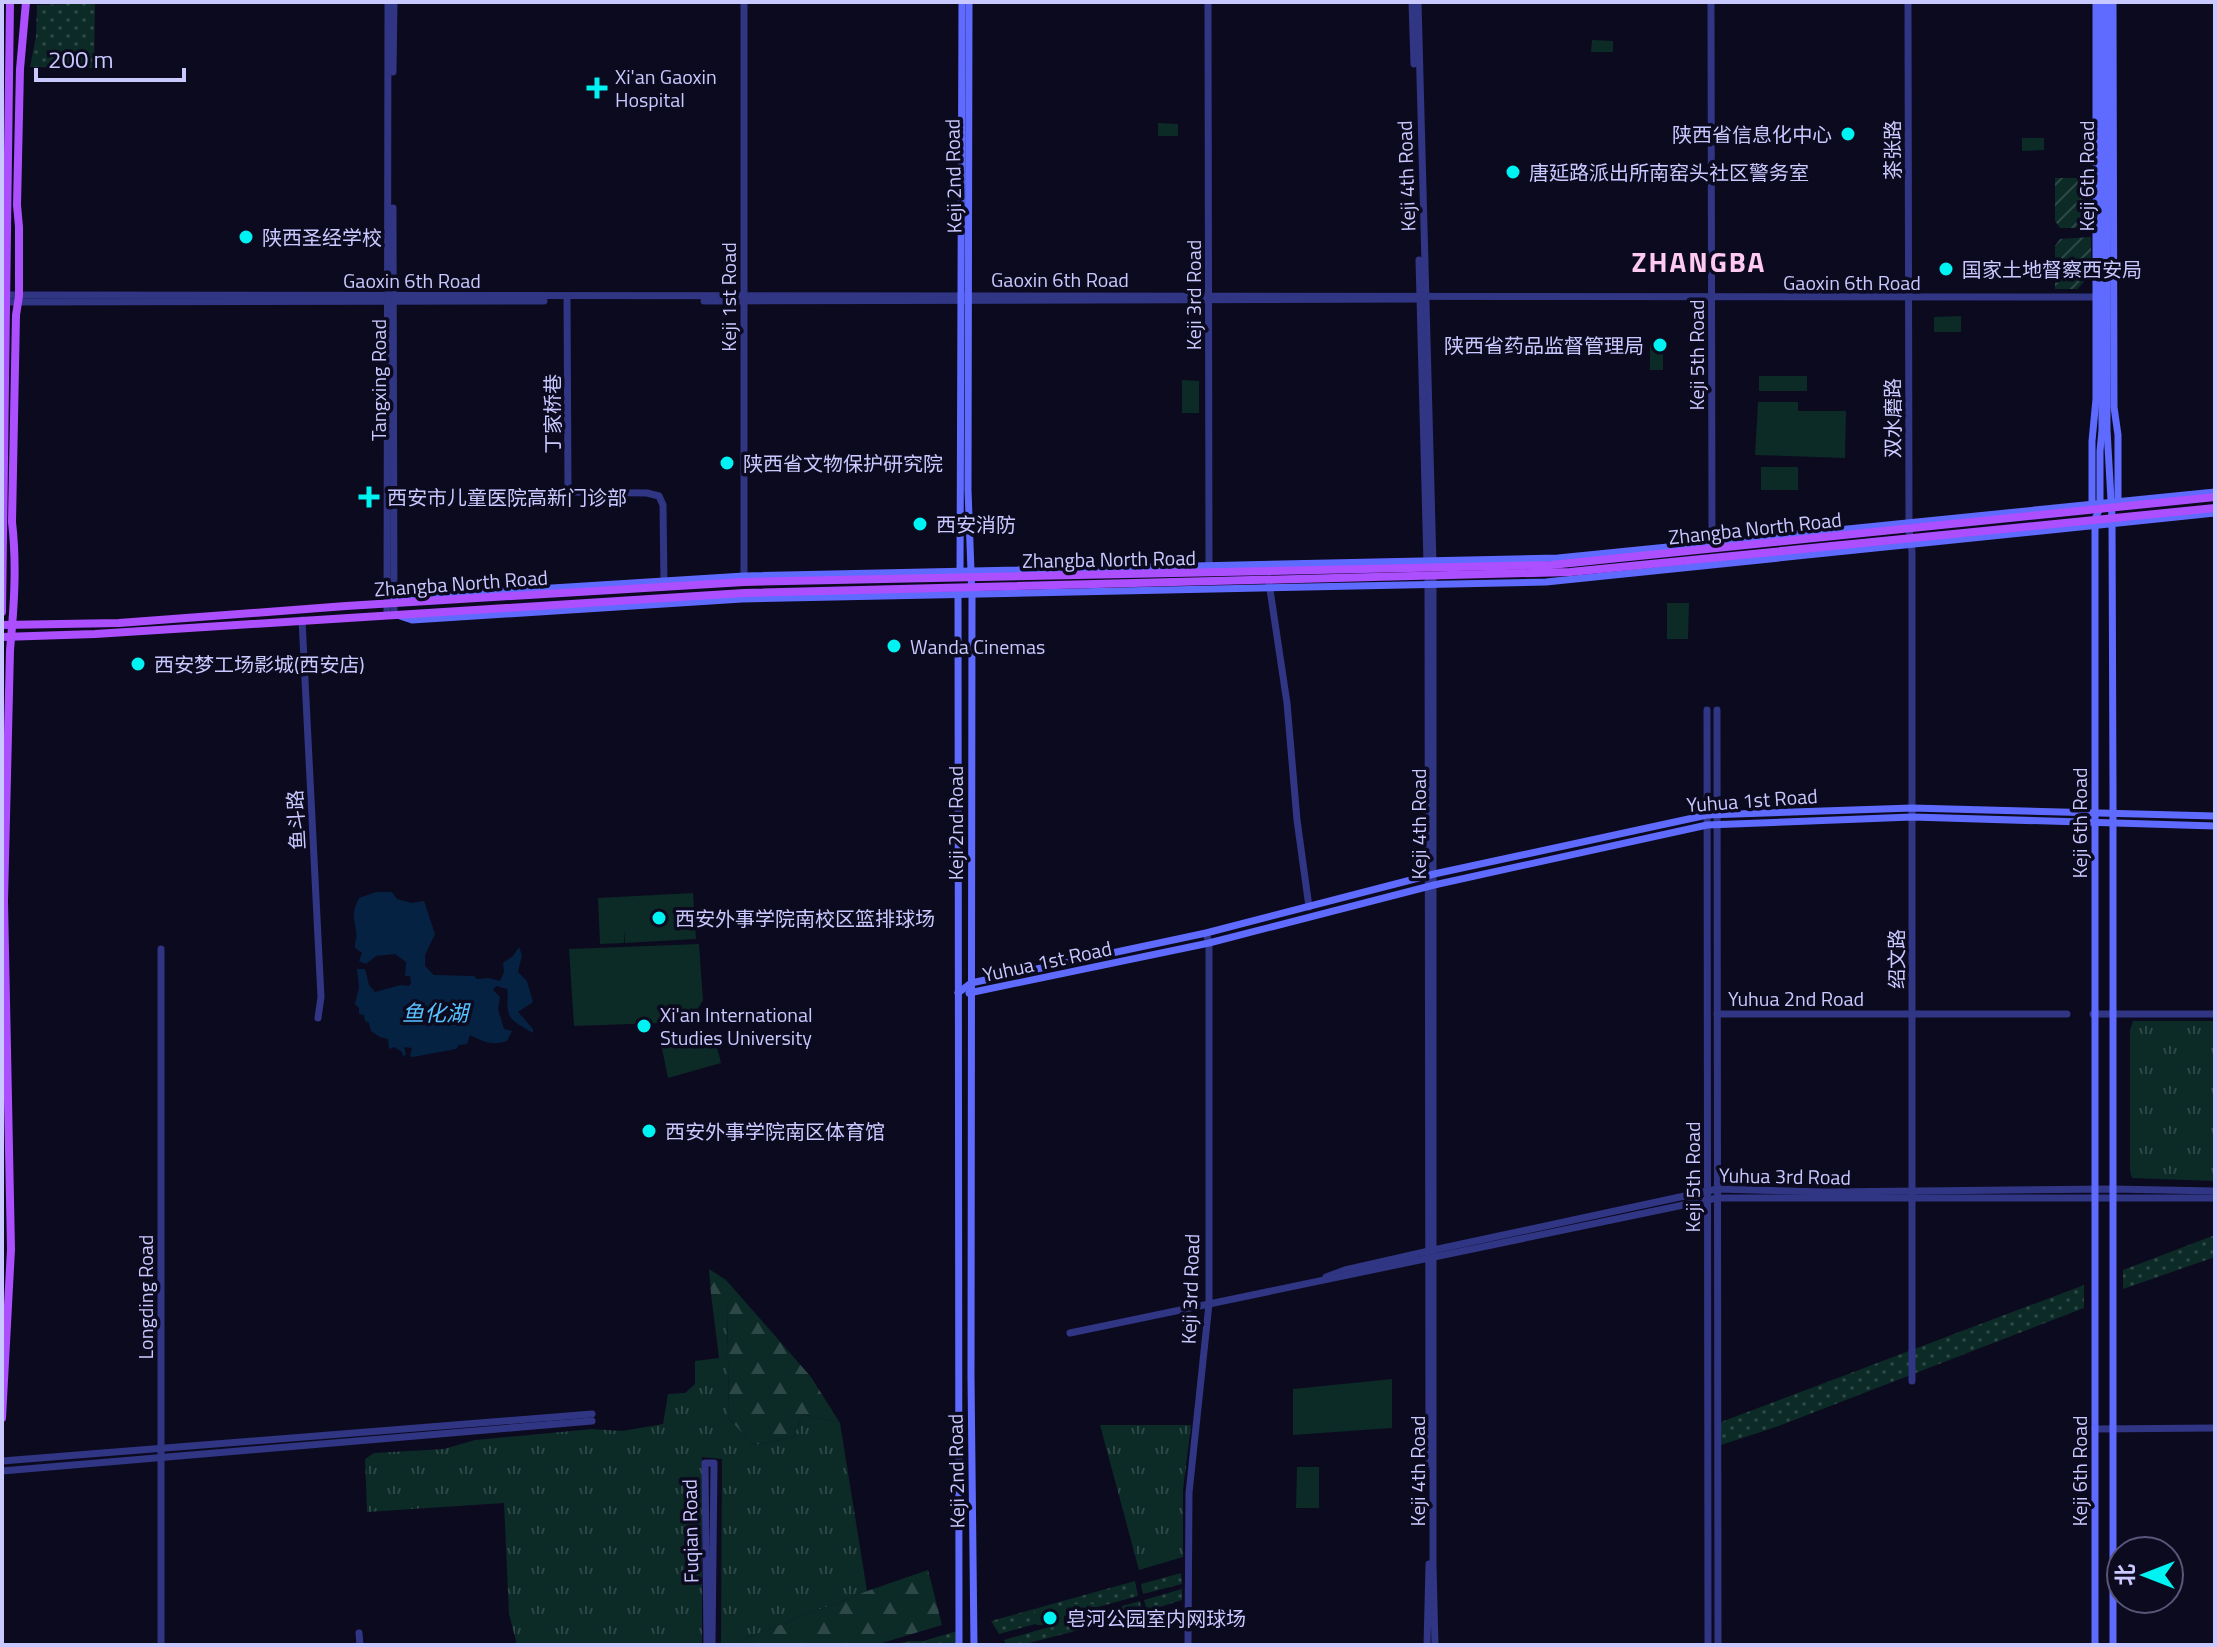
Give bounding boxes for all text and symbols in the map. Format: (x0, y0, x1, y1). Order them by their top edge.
scale bar (36, 32, 184, 82)
text: 200 m (48, 41, 114, 77)
place label: Xi'an Gaoxin Hospital (615, 61, 717, 115)
marker: Xi'an Gaoxin Hospital (586, 77, 608, 99)
street label: Keji 2nd Road (937, 118, 969, 234)
place label: 陕西省信息化中心 (1672, 119, 1832, 150)
street label: Keji 4th Road (1389, 120, 1423, 232)
street label: 茶张路 (1877, 120, 1908, 180)
street label: Keji 6th Road (2071, 121, 2102, 232)
marker: 陕西省信息化中心 (1839, 125, 1857, 143)
place label: 唐延路派出所南窑头社区警务室 (1529, 157, 1809, 188)
marker: 唐延路派出所南窑头社区警务室 (1504, 163, 1522, 181)
place label: 陕西圣经学校 (262, 222, 382, 253)
marker: 陕西圣经学校 (237, 228, 255, 246)
street label: Keji 3rd Road (1178, 240, 1209, 350)
district label: ZHANGBA (1632, 240, 1766, 283)
street label: Keji 1st Road (713, 242, 744, 352)
place label: 国家土地督察西安局 (1962, 254, 2142, 285)
marker: 国家土地督察西安局 (1937, 260, 1955, 278)
street label: Gaoxin 6th Road (991, 264, 1129, 295)
street label: Gaoxin 6th Road (343, 265, 481, 296)
street label: Gaoxin 6th Road (1783, 267, 1921, 298)
street label: Keji 5th Road (1681, 300, 1712, 411)
street label: Tangxing Road (363, 319, 394, 441)
place label: 陕西省药品监督管理局 (1444, 330, 1644, 361)
marker: 陕西省药品监督管理局 (1651, 336, 1669, 354)
street label: 丁家桥巷 (537, 374, 568, 454)
street label: 双水磨路 (1877, 378, 1908, 458)
place label: 陕西省文物保护研究院 (743, 448, 943, 479)
marker: 陕西省文物保护研究院 (718, 454, 736, 472)
place label: 西安市儿童医院高新门诊部 (387, 482, 627, 513)
marker: 西安市儿童医院高新门诊部 (358, 486, 380, 508)
street label: Zhangba North Road (1667, 504, 1843, 552)
place label: 西安消防 (936, 509, 1016, 540)
marker: 西安消防 (911, 515, 929, 533)
street label: Zhangba North Road (1022, 542, 1196, 576)
street label: Zhangba North Road (373, 561, 549, 605)
place label: Wanda Cinemas (910, 631, 1045, 662)
marker: Wanda Cinemas (885, 637, 903, 655)
place label: 西安梦工场影城(西安店) (154, 649, 365, 680)
marker: 西安梦工场影城(西安店) (129, 655, 147, 673)
street label: Keji 2nd Road (940, 766, 971, 880)
street label: Keji 6th Road (2064, 768, 2095, 879)
street label: Keji 4th Road (1403, 769, 1434, 880)
street label: Yuhua 1st Road (1685, 780, 1819, 820)
street label: 鱼斗路 (279, 789, 313, 851)
place label: 西安外事学院南校区篮排球场 (675, 903, 935, 934)
marker: 西安外事学院南校区篮排球场 (650, 909, 668, 927)
street label: 绍文路 (1881, 929, 1912, 989)
street label: Yuhua 1st Road (980, 932, 1114, 990)
street label: Yuhua 2nd Road (1728, 983, 1864, 1014)
water label: 鱼化湖 (402, 996, 471, 1030)
place label: Xi'an International Studies University (660, 999, 813, 1053)
marker: Xi'an International Studies University (635, 1017, 653, 1035)
place label: 西安外事学院南区体育馆 (665, 1116, 885, 1147)
marker: 西安外事学院南区体育馆 (640, 1122, 658, 1140)
street label: Keji 5th Road (1677, 1122, 1708, 1233)
street label: Yuhua 3rd Road (1719, 1159, 1851, 1193)
street label: Keji 3rd Road (1173, 1233, 1207, 1345)
street label: Longding Road (130, 1235, 161, 1359)
street label: Keji 2nd Road (940, 1413, 972, 1529)
street label: Keji 4th Road (1402, 1416, 1433, 1527)
street label: Keji 6th Road (2064, 1416, 2095, 1527)
street label: Fuqian Road (674, 1479, 706, 1583)
north arrow (2105, 1535, 2185, 1615)
text: 北 (2108, 1564, 2142, 1586)
place label: 皂河公园室内网球场 (1066, 1603, 1246, 1634)
marker: 皂河公园室内网球场 (1041, 1609, 1059, 1627)

